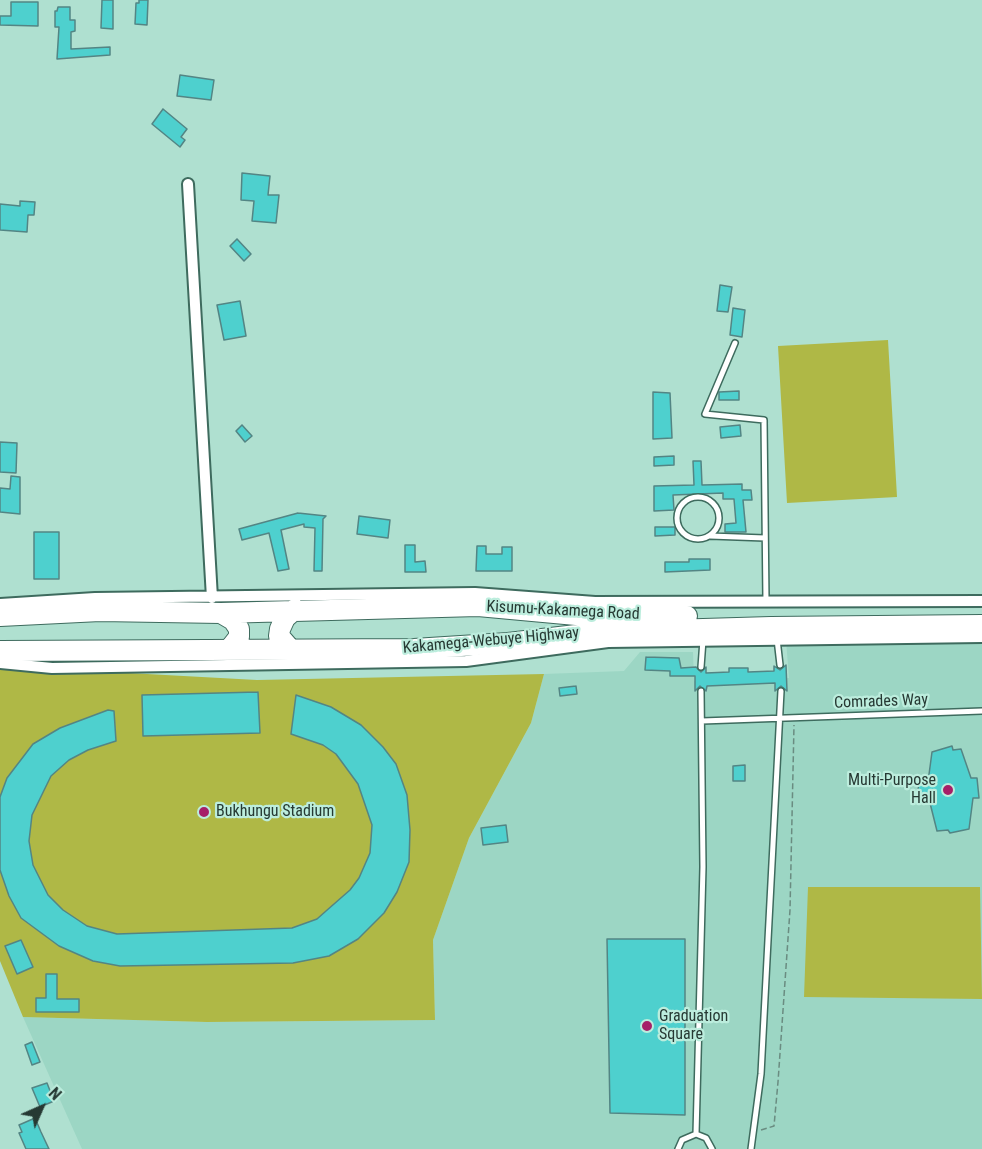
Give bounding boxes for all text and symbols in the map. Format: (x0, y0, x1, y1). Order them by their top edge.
street label: Kisumu-Kakamega Road (486, 597, 640, 625)
street label: Kakamega-Webuye Highway (402, 624, 580, 658)
street label: Comrades Way (834, 691, 928, 713)
place label: Multi-Purpose Hall (848, 771, 936, 809)
marker: Multi-Purpose Hall (941, 783, 955, 797)
place label: Bukhungu Stadium (216, 802, 334, 822)
marker: Bukhungu Stadium (197, 805, 211, 819)
place label: Graduation Square (659, 1007, 728, 1045)
marker: Graduation Square (640, 1019, 654, 1033)
north arrow (12, 1077, 72, 1137)
text: N (45, 1084, 65, 1104)

